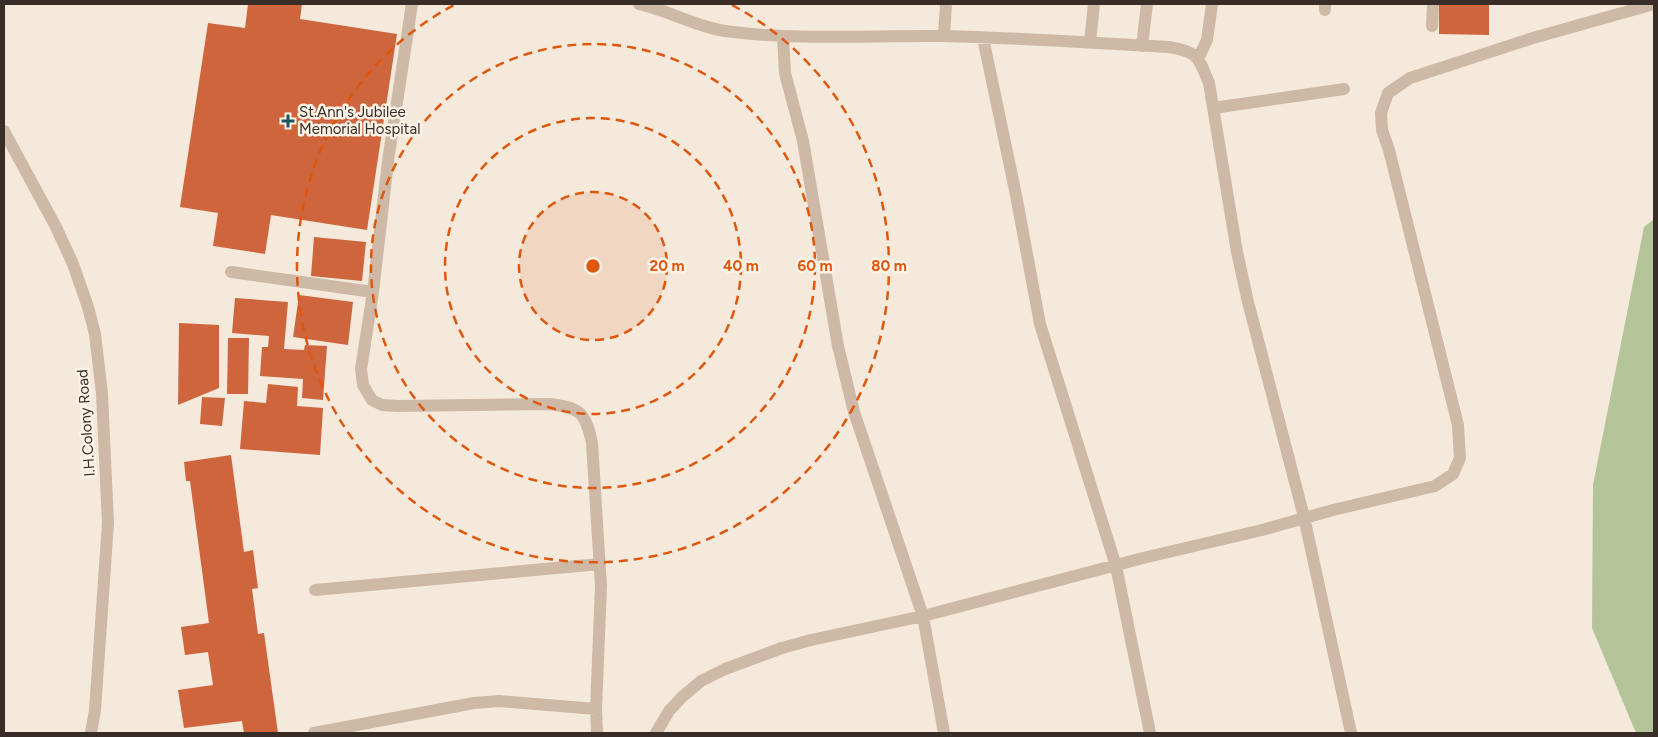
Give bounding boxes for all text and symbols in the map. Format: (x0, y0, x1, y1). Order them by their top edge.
place label: St.Ann's Jubilee Memorial Hospital (299, 103, 420, 138)
marker: St.Ann's Jubilee Memorial Hospital (281, 114, 295, 128)
centre of rings (584, 257, 602, 275)
text: 20 m (649, 257, 685, 275)
text: 40 m (723, 257, 759, 275)
text: 60 m (797, 257, 833, 275)
text: 80 m (871, 257, 907, 275)
street label: I.H.Colony Road (73, 369, 99, 477)

